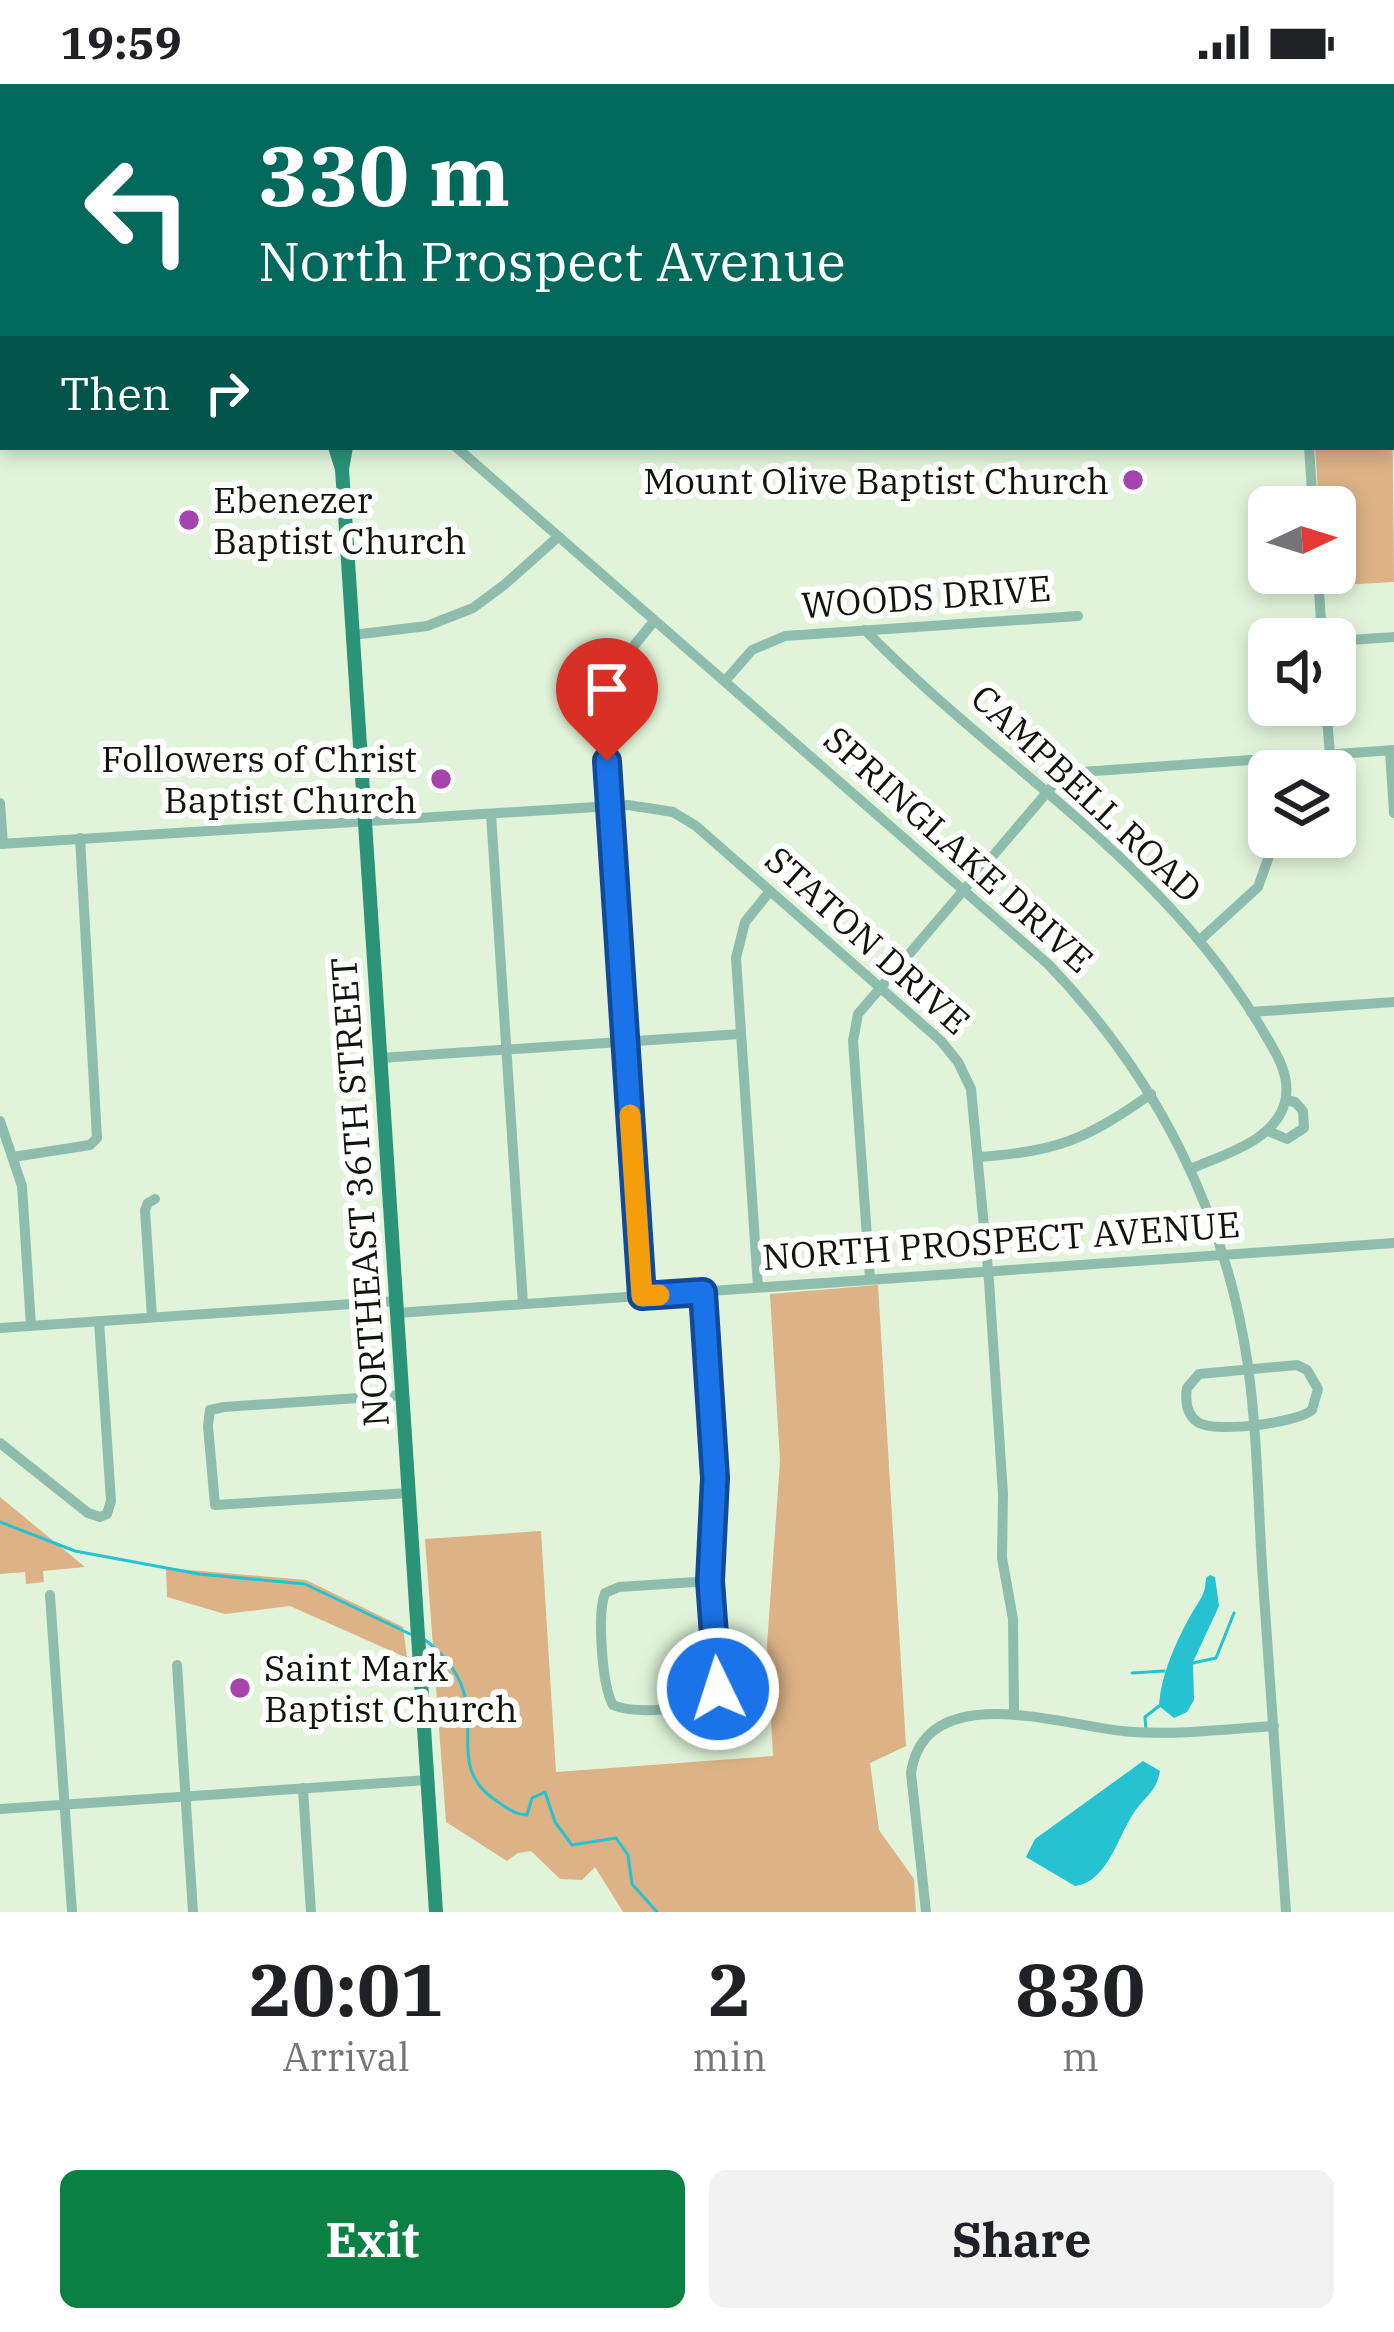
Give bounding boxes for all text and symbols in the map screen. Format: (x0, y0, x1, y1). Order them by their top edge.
text: 19:59 (60, 13, 182, 71)
text: 330 m (258, 120, 510, 229)
icon: left (60, 132, 216, 288)
text: North Prospect Avenue (258, 226, 846, 296)
icon: right (194, 360, 260, 426)
text: Then (60, 364, 170, 422)
place label: Mount Olive Baptist Church (643, 457, 1109, 504)
marker: Mount Olive Baptist Church (1120, 467, 1146, 493)
place label: Ebenezer Baptist Church (213, 476, 466, 564)
north arrow (1248, 486, 1356, 594)
map controls (1248, 486, 1356, 858)
marker: Ebenezer Baptist Church (176, 507, 202, 533)
street label: WOODS DRIVE (800, 564, 1052, 628)
button: sound (1248, 618, 1356, 726)
pin (556, 638, 658, 761)
icon: arrive (574, 656, 640, 722)
street label: CAMPBELL ROAD (962, 674, 1212, 912)
street label: SPRINGLAKE DRIVE (814, 716, 1104, 982)
place label: Followers of Christ Baptist Church (101, 735, 417, 823)
button: layers (1248, 750, 1356, 858)
marker: Followers of Christ Baptist Church (428, 766, 454, 792)
street label: STATON DRIVE (756, 836, 980, 1044)
street label: NORTHEAST 36TH STREET (319, 956, 399, 1428)
street label: NORTH PROSPECT AVENUE (761, 1200, 1241, 1280)
position arrow (655, 1626, 781, 1752)
place label: Saint Mark Baptist Church (264, 1644, 517, 1732)
marker: Saint Mark Baptist Church (227, 1675, 253, 1701)
text: 20:01 (249, 1942, 443, 2036)
text: 2 (708, 1942, 751, 2036)
text: 830 (1016, 1942, 1145, 2036)
text: Arrival (283, 2031, 410, 2082)
text: min (692, 2031, 767, 2082)
text: m (1062, 2031, 1099, 2082)
button: Exit (60, 2170, 685, 2308)
button: Share (709, 2170, 1334, 2308)

